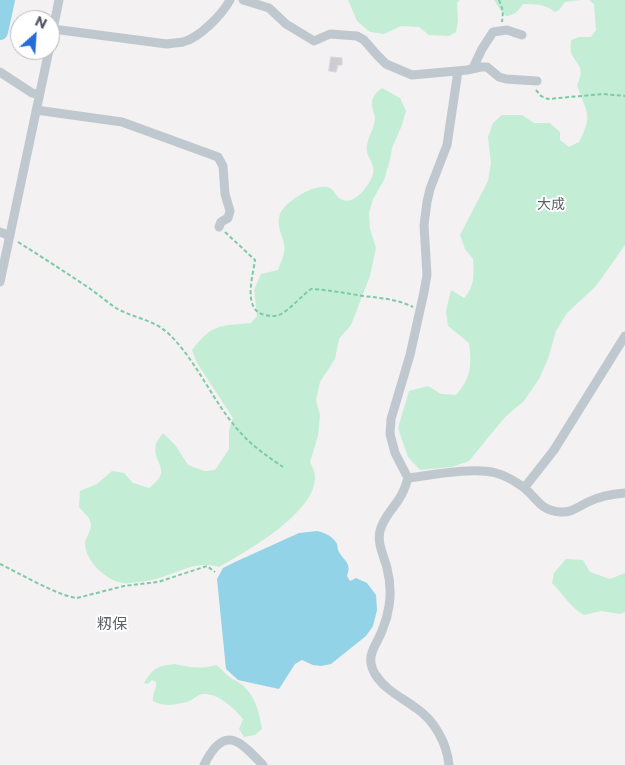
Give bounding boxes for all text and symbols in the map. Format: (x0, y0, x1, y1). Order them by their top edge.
north arrow (10, 10, 60, 60)
text: N (32, 12, 50, 33)
district label: 大成 (537, 197, 565, 213)
district label: 籾保 (97, 616, 127, 634)

